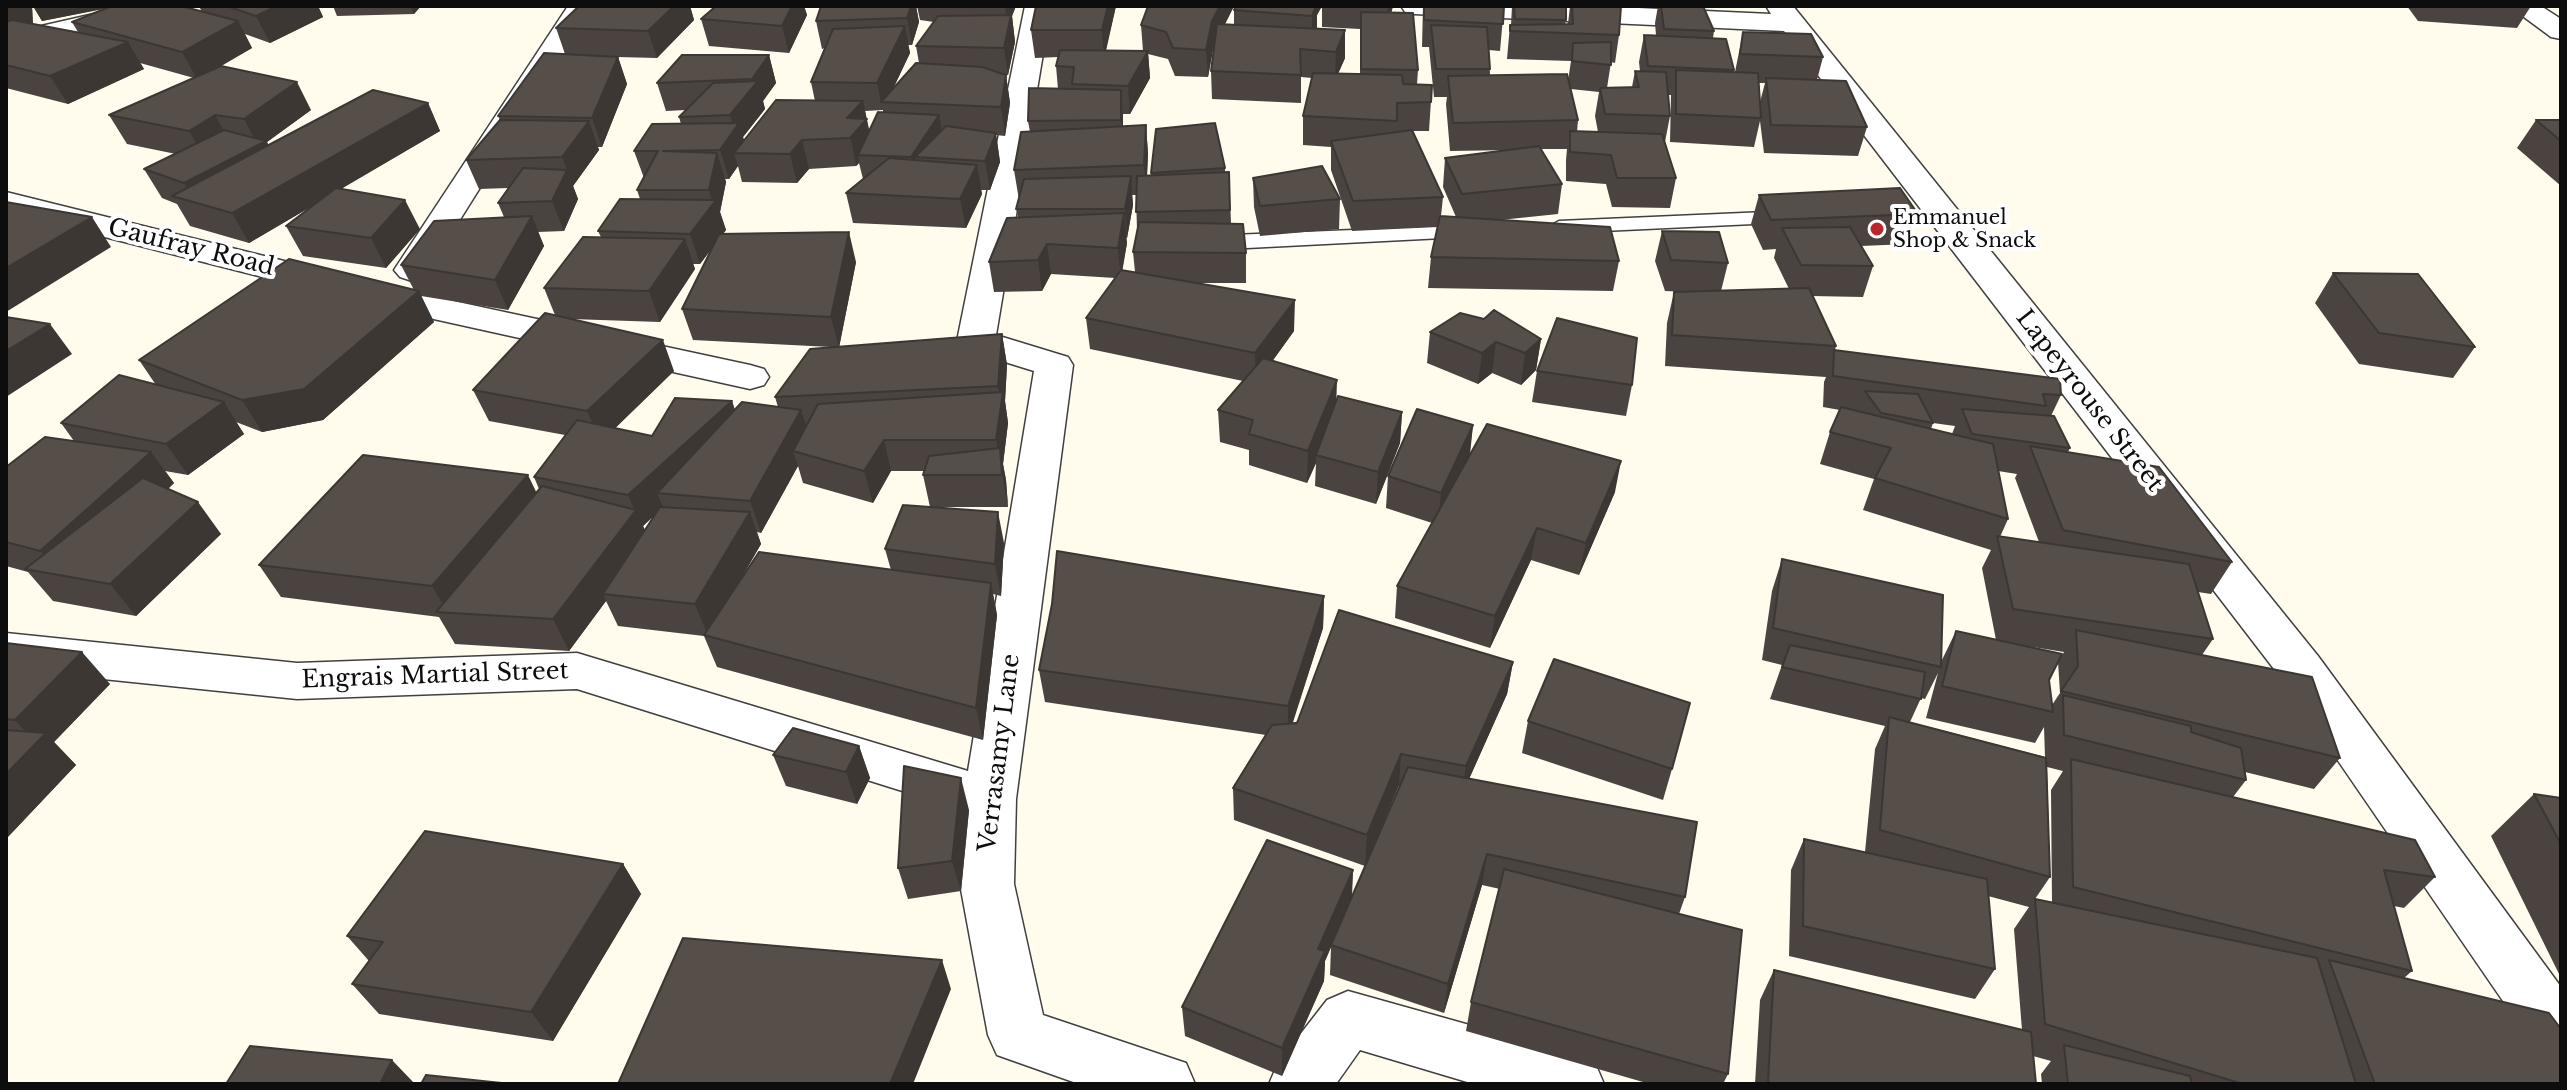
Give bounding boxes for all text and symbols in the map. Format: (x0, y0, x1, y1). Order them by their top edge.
place label: Emmanuel Shop & Snack (1893, 206, 2036, 253)
street label: Gaufray Road (105, 213, 277, 283)
marker: Emmanuel Shop & Snack (1868, 220, 1886, 238)
street label: Lapeyrouse Street (2009, 304, 2169, 498)
street label: Verrasamy Lane (974, 652, 1026, 854)
street label: Engrais Martial Street (301, 657, 569, 695)

